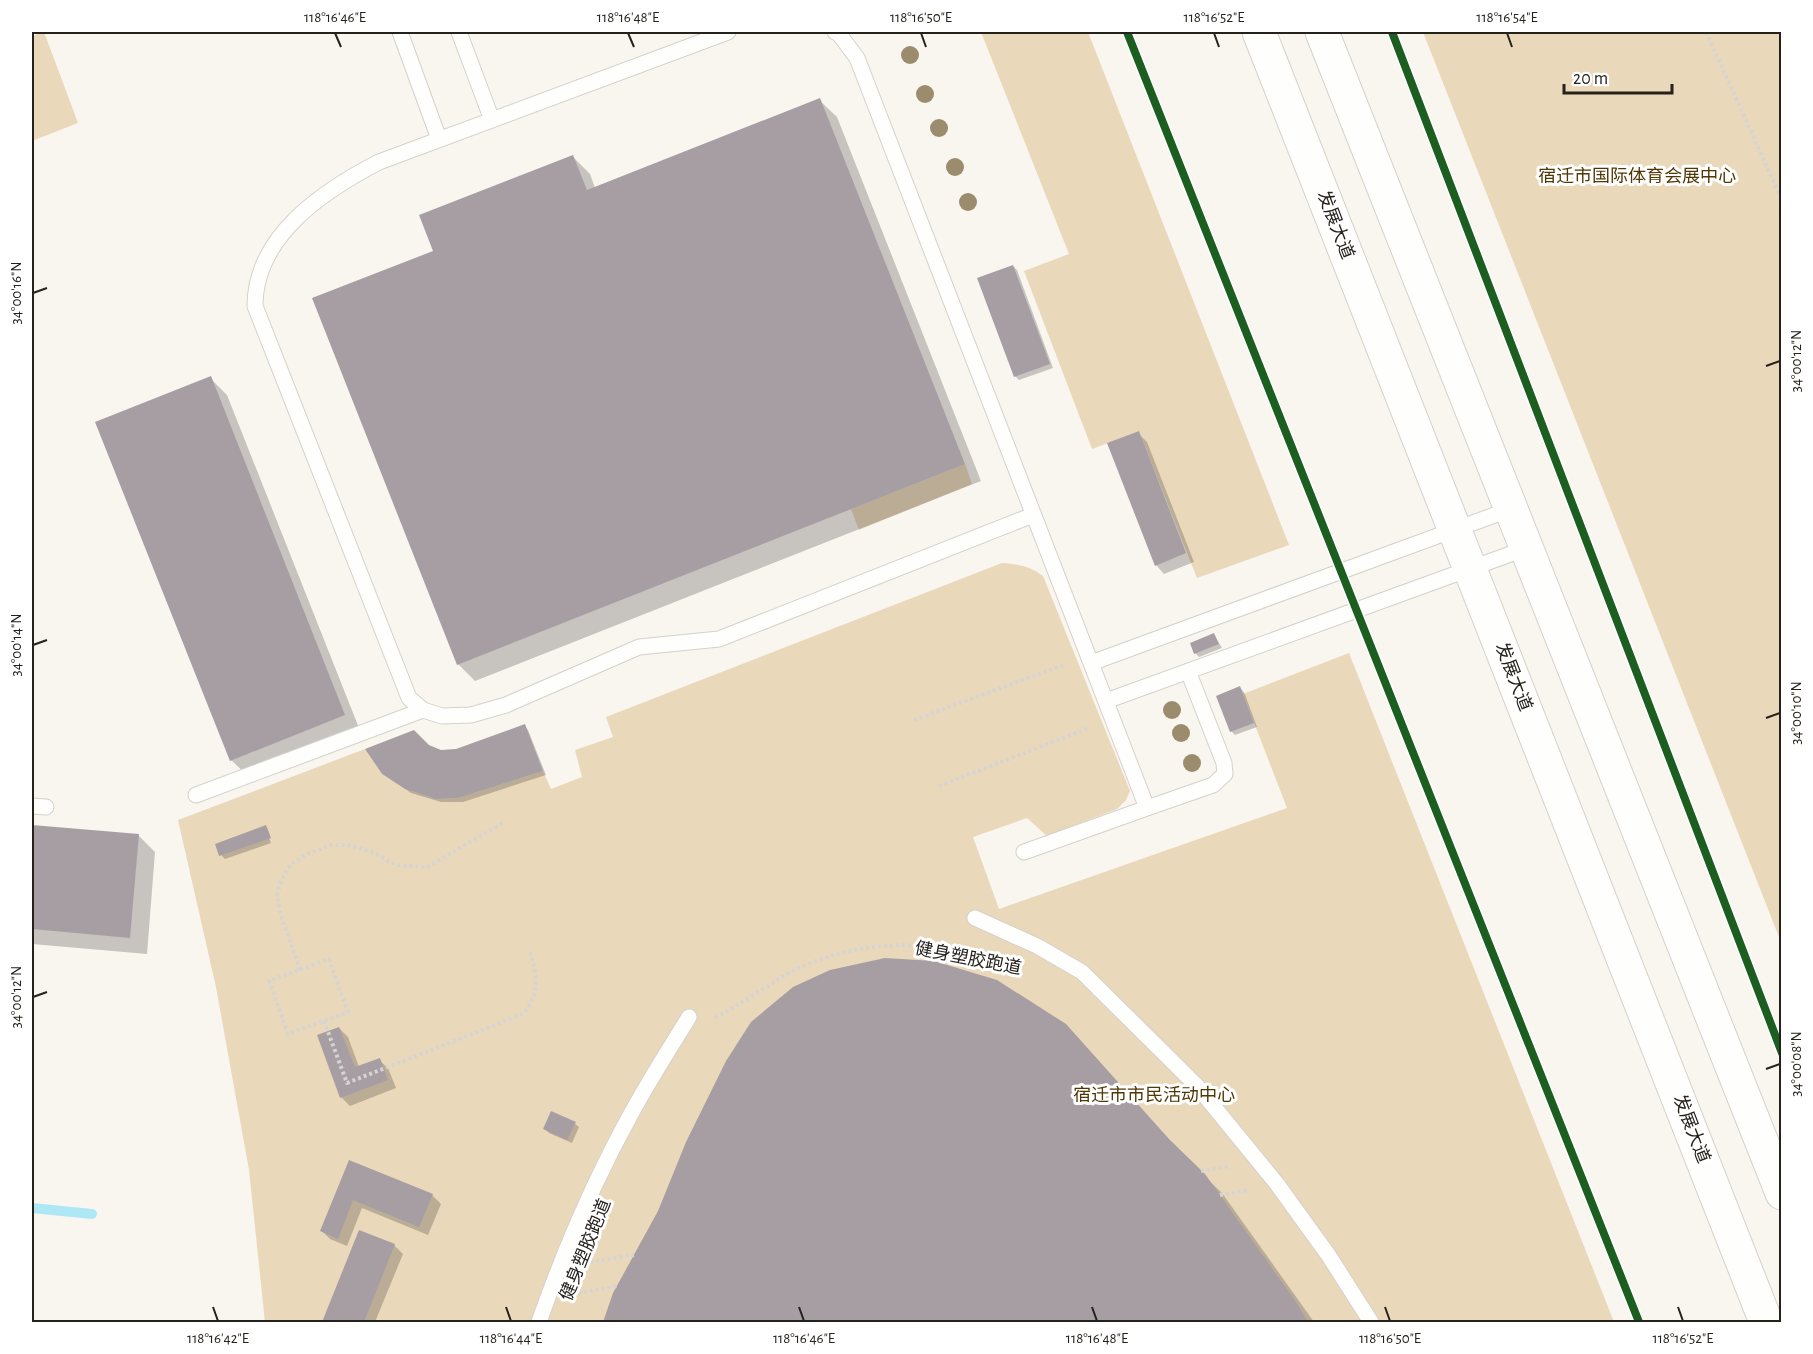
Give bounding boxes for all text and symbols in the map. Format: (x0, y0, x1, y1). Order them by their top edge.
text: 118°16'46"E (304, 10, 366, 25)
text: 118°16'48"E (597, 10, 659, 25)
text: 118°16'50"E (890, 10, 952, 25)
text: 118°16'52"E (1183, 10, 1245, 25)
text: 118°16'54"E (1476, 10, 1538, 25)
scale bar (1564, 57, 1672, 95)
text: 20 m (1573, 70, 1608, 88)
park label: 宿迁市国际体育会展中心 (1538, 166, 1736, 186)
street label: 发展大道 (1314, 187, 1358, 262)
text: 34°00'16"N (9, 262, 24, 324)
text: 34°00'12"N (1789, 330, 1804, 392)
text: 34°00'14"N (9, 614, 24, 676)
street label: 发展大道 (1492, 639, 1536, 714)
text: 34°00'10"N (1789, 681, 1804, 745)
street label: 健身塑胶跑道 (913, 938, 1023, 978)
text: 34°00'12"N (9, 966, 24, 1028)
text: 34°00'08"N (1789, 1031, 1804, 1097)
park label: 宿迁市市民活动中心 (1073, 1085, 1235, 1105)
street label: 发展大道 (1670, 1091, 1714, 1166)
street label: 健身塑胶跑道 (556, 1196, 615, 1303)
text: 118°16'42"E (187, 1331, 249, 1346)
text: 118°16'44"E (480, 1331, 542, 1346)
text: 118°16'46"E (773, 1331, 835, 1346)
text: 118°16'48"E (1066, 1331, 1128, 1346)
text: 118°16'50"E (1359, 1331, 1421, 1346)
text: 118°16'52"E (1652, 1331, 1714, 1346)

